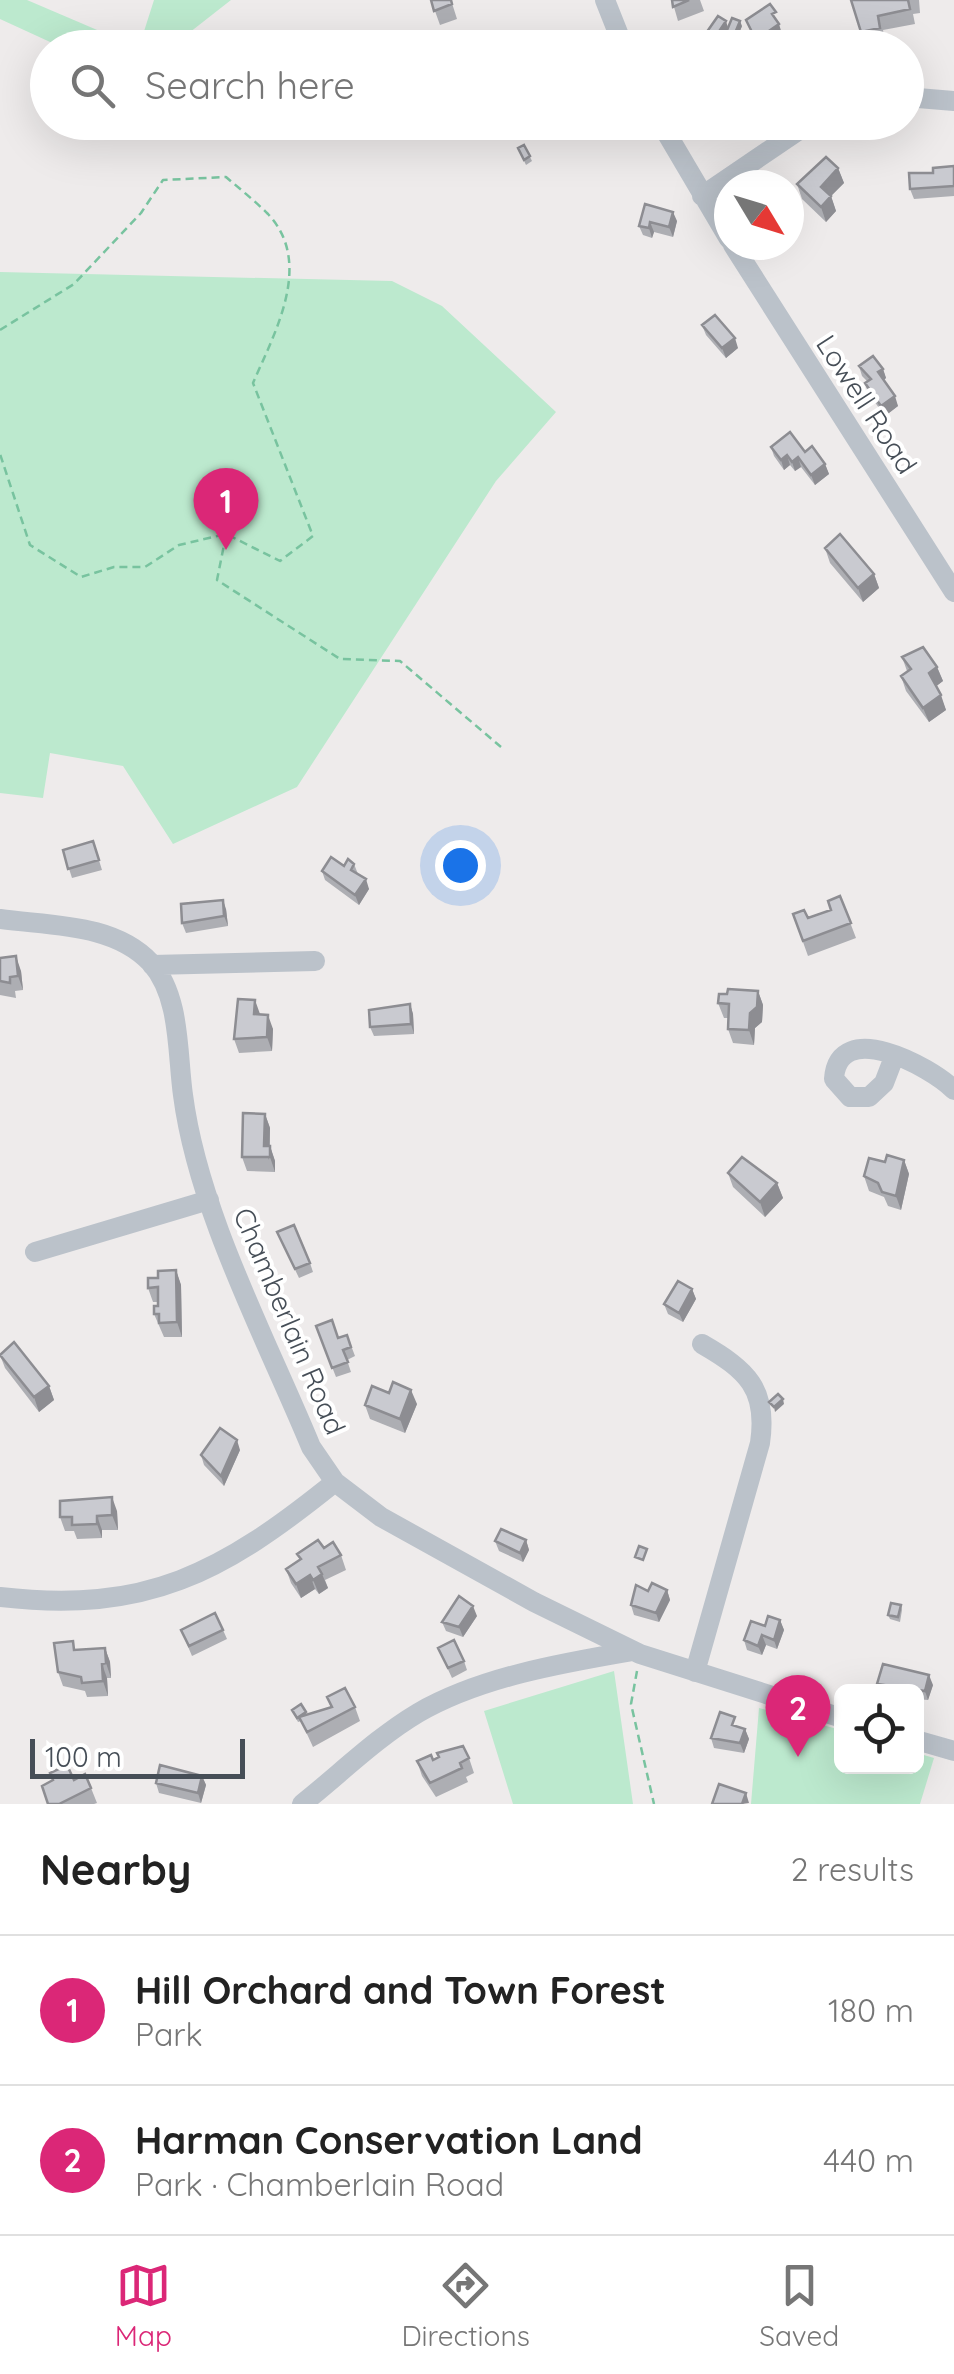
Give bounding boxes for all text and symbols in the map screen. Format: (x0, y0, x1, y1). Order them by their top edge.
search box (30, 30, 924, 140)
icon: search (65, 58, 120, 113)
text: Search here (145, 61, 355, 109)
north arrow (714, 170, 804, 260)
street label: Lowell Road (809, 328, 925, 480)
pin: 1 (194, 468, 258, 550)
your location (435, 840, 486, 891)
street label: Chamberlain Road (226, 1202, 354, 1440)
pin: 2 (766, 1674, 830, 1757)
map controls (834, 1684, 924, 1774)
button: locate (834, 1684, 924, 1774)
scale bar (30, 1734, 245, 1778)
text: 100 m (45, 1739, 122, 1774)
text: Nearby (40, 1843, 191, 1896)
text: 2 results (791, 1849, 914, 1889)
text: Hill Orchard and Town Forest (135, 1966, 666, 2014)
text: 1 (66, 1990, 79, 2030)
text: 180 m (828, 1990, 914, 2030)
text: Park (135, 2014, 203, 2054)
text: Harman Conservation Land (135, 2116, 643, 2164)
text: 2 (63, 2140, 82, 2180)
text: 440 m (823, 2140, 914, 2180)
text: Park · Chamberlain Road (135, 2164, 504, 2204)
tab: Map (115, 2258, 172, 2353)
tab: Directions (401, 2258, 530, 2353)
tab: Saved (759, 2258, 839, 2353)

